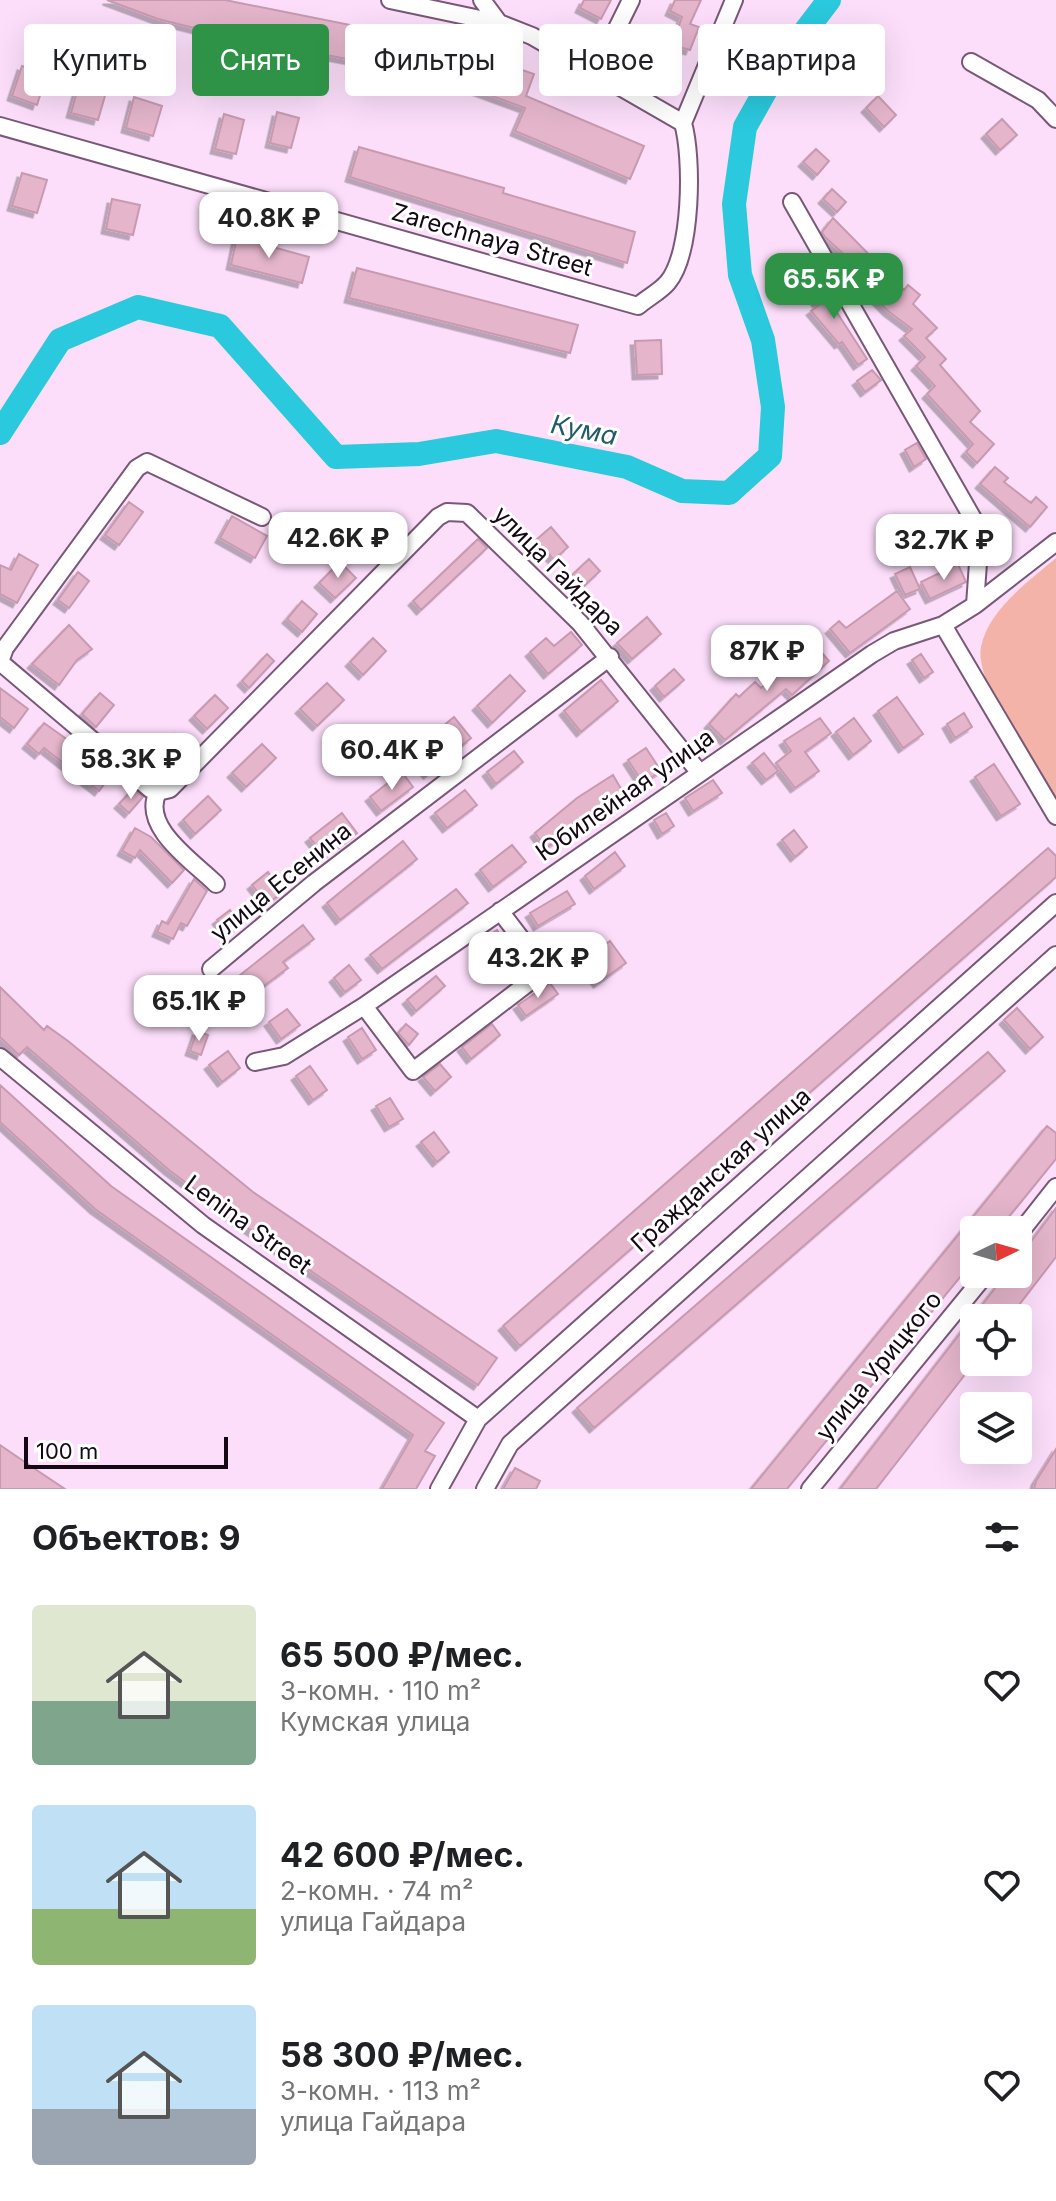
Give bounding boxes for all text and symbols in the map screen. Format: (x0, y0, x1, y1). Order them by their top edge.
chip: Купить (24, 24, 176, 96)
chip: Снять (192, 24, 329, 96)
chip: Фильтры (345, 24, 523, 96)
chip: Новое (539, 24, 682, 96)
chip: Квартира (698, 24, 885, 96)
pin: 40.8K ₽ (195, 192, 343, 260)
street label: Zarechnaya Street (388, 197, 596, 282)
text: 40.8K ₽ (217, 202, 321, 233)
pin: 65.5K ₽ (760, 253, 908, 321)
text: 65.5K ₽ (783, 263, 885, 294)
water label: Кума (548, 408, 620, 451)
street label: улица Гайдара (487, 500, 629, 642)
pin: 42.6K ₽ (264, 512, 412, 580)
pin: 32.7K ₽ (870, 514, 1018, 582)
text: 42.6K ₽ (287, 522, 389, 553)
text: 32.7K ₽ (894, 524, 994, 555)
pin: 87K ₽ (711, 625, 823, 693)
text: 87K ₽ (729, 635, 805, 666)
street label: Юбилейная улица (530, 722, 719, 867)
pin: 60.4K ₽ (318, 724, 466, 792)
pin: 58.3K ₽ (57, 733, 205, 801)
text: 60.4K ₽ (340, 734, 444, 765)
text: 58.3K ₽ (80, 743, 182, 774)
street label: улица Есенина (204, 816, 357, 947)
pin: 43.2K ₽ (464, 932, 612, 1000)
text: 43.2K ₽ (486, 942, 590, 973)
pin: 65.1K ₽ (125, 975, 273, 1043)
text: 65.1K ₽ (152, 985, 246, 1016)
street label: Гражданская улица (625, 1081, 816, 1258)
street label: Lenina Street (179, 1169, 317, 1280)
north arrow (960, 1216, 1032, 1288)
map controls (960, 1216, 1032, 1464)
street label: улица Урицкого (810, 1285, 948, 1446)
button: locate (960, 1304, 1032, 1376)
button: layers (960, 1392, 1032, 1464)
scale bar (24, 1433, 228, 1469)
text: 100 m (36, 1438, 98, 1464)
icon: filters (980, 1515, 1024, 1559)
text: Объектов: 9 (32, 1517, 241, 1558)
text: 65 500 ₽/мес. (280, 1634, 524, 1675)
icon: home (96, 1637, 192, 1733)
icon: heart (980, 1663, 1024, 1707)
text: 3-комн. · 110 m² (280, 1675, 481, 1706)
text: Кумская улица (280, 1706, 470, 1737)
text: 42 600 ₽/мес. (280, 1834, 525, 1875)
icon: home (96, 1837, 192, 1933)
icon: heart (980, 1863, 1024, 1907)
text: 2-комн. · 74 m² (280, 1875, 474, 1906)
text: улица Гайдара (280, 1906, 466, 1937)
text: 58 300 ₽/мес. (280, 2034, 524, 2075)
icon: home (96, 2037, 192, 2133)
icon: heart (980, 2063, 1024, 2107)
text: 3-комн. · 113 m² (280, 2075, 481, 2106)
text: улица Гайдара (280, 2106, 466, 2137)

